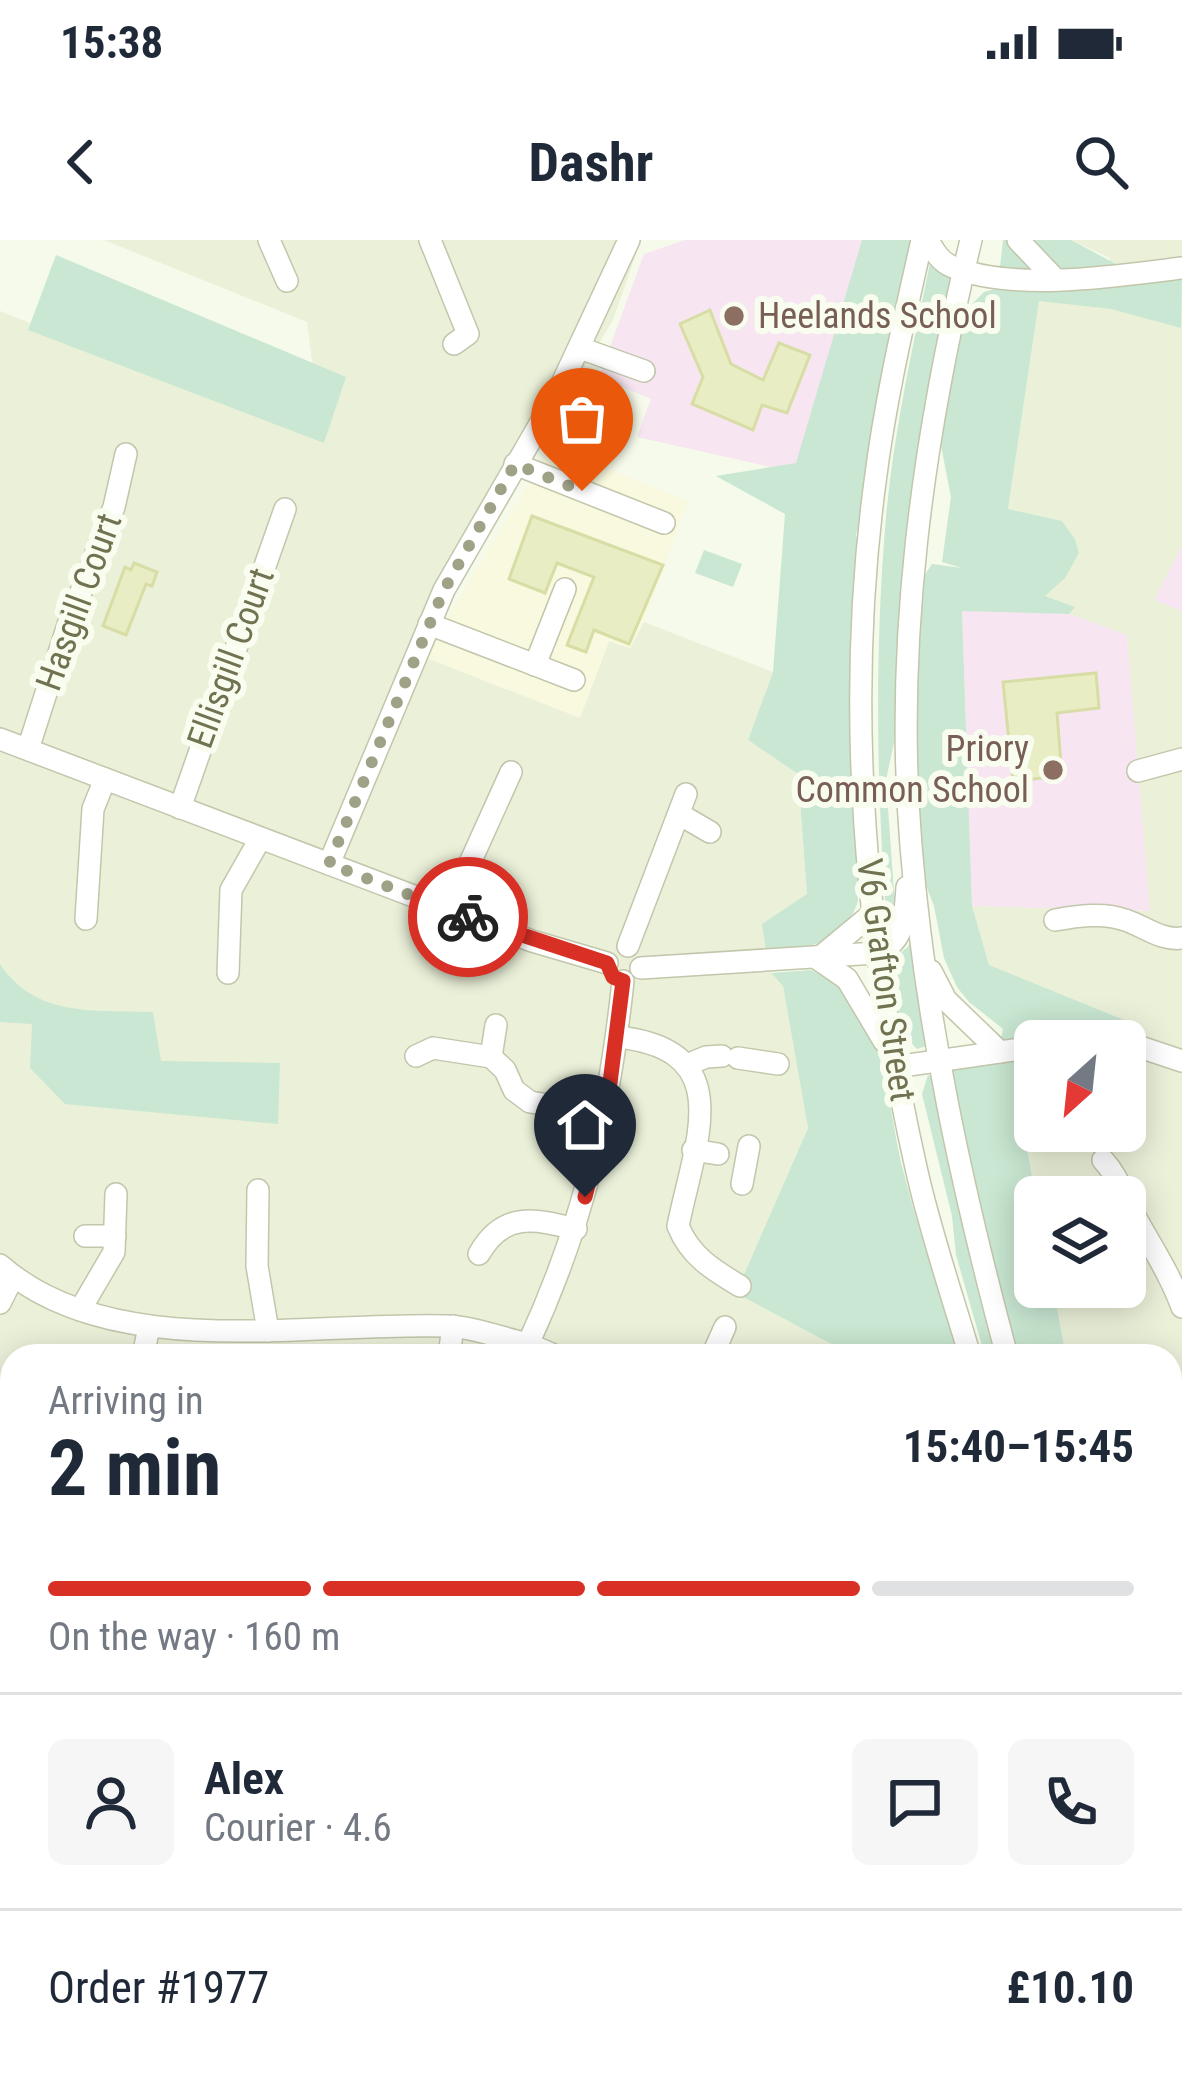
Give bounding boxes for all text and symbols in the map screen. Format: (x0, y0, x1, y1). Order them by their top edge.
text: 15:38 (60, 16, 163, 69)
icon: back (48, 129, 114, 195)
icon: search (1068, 129, 1134, 195)
text: Dashr (529, 131, 653, 194)
place label: Heelands School (758, 295, 997, 337)
marker: Heelands School (721, 303, 747, 329)
pin (531, 368, 633, 491)
icon: bag (549, 386, 615, 452)
street label: Hasgill Court (28, 508, 130, 696)
street label: Ellisgill Court (179, 562, 283, 754)
place label: Priory Common School (795, 728, 1029, 811)
marker: Priory Common School (1040, 757, 1066, 783)
street label: V6 Grafton Street (848, 856, 924, 1104)
courier (408, 857, 528, 977)
icon: bike (435, 884, 501, 950)
north arrow (1014, 1020, 1146, 1152)
map controls (1014, 1020, 1146, 1308)
pin (534, 1074, 636, 1197)
icon: home (552, 1092, 618, 1158)
button: layers (1014, 1176, 1146, 1308)
text: Arriving in (48, 1378, 204, 1424)
text: 15:40–15:45 (903, 1420, 1134, 1473)
text: 2 min (48, 1423, 221, 1514)
text: On the way · 160 m (48, 1614, 340, 1660)
button: person (48, 1739, 174, 1865)
button: chat (852, 1739, 978, 1865)
button: phone (1008, 1739, 1134, 1865)
text: Alex (204, 1752, 284, 1805)
text: Courier · 4.6 (204, 1805, 392, 1851)
text: Order #1977 (48, 1961, 269, 2014)
text: £10.10 (1006, 1961, 1134, 2014)

